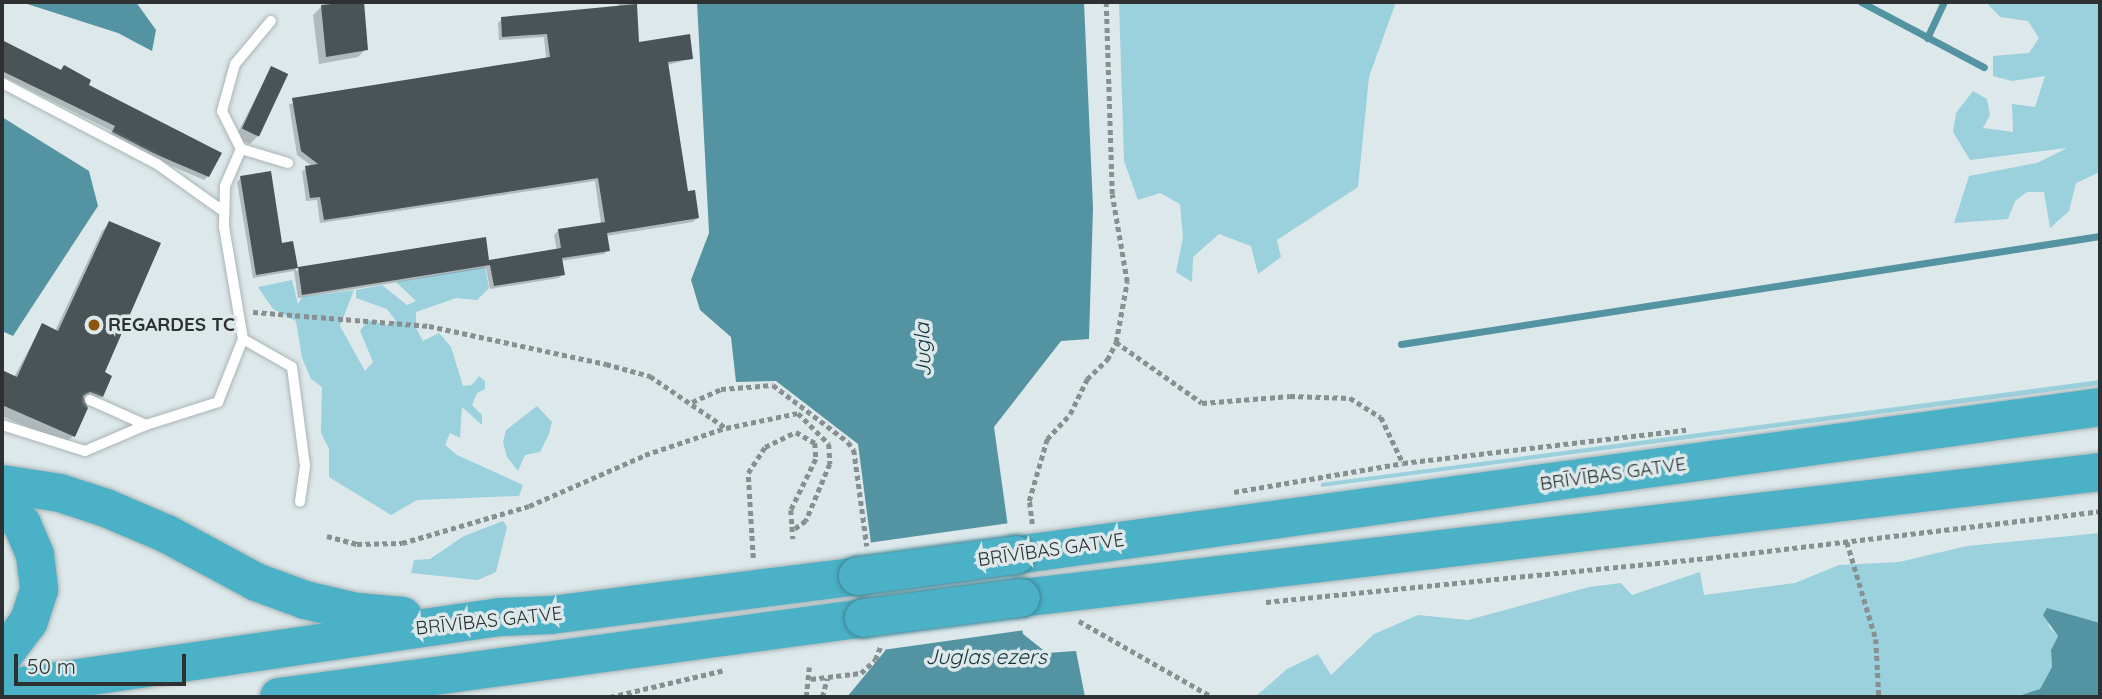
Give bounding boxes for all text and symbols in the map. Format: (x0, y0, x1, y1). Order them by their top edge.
place label: REGARDES TC (108, 314, 235, 336)
marker: REGARDES TC (86, 317, 102, 333)
water label: Jugla (908, 322, 936, 378)
street label: BRĪVĪBAS GATVE (1538, 452, 1688, 496)
street label: BRĪVĪBAS GATVE (976, 528, 1126, 572)
street label: BRĪVĪBAS GATVE (415, 602, 563, 640)
scale bar (18, 640, 189, 684)
water label: Juglas ezers (925, 643, 1047, 669)
text: 50 m (27, 653, 76, 679)

